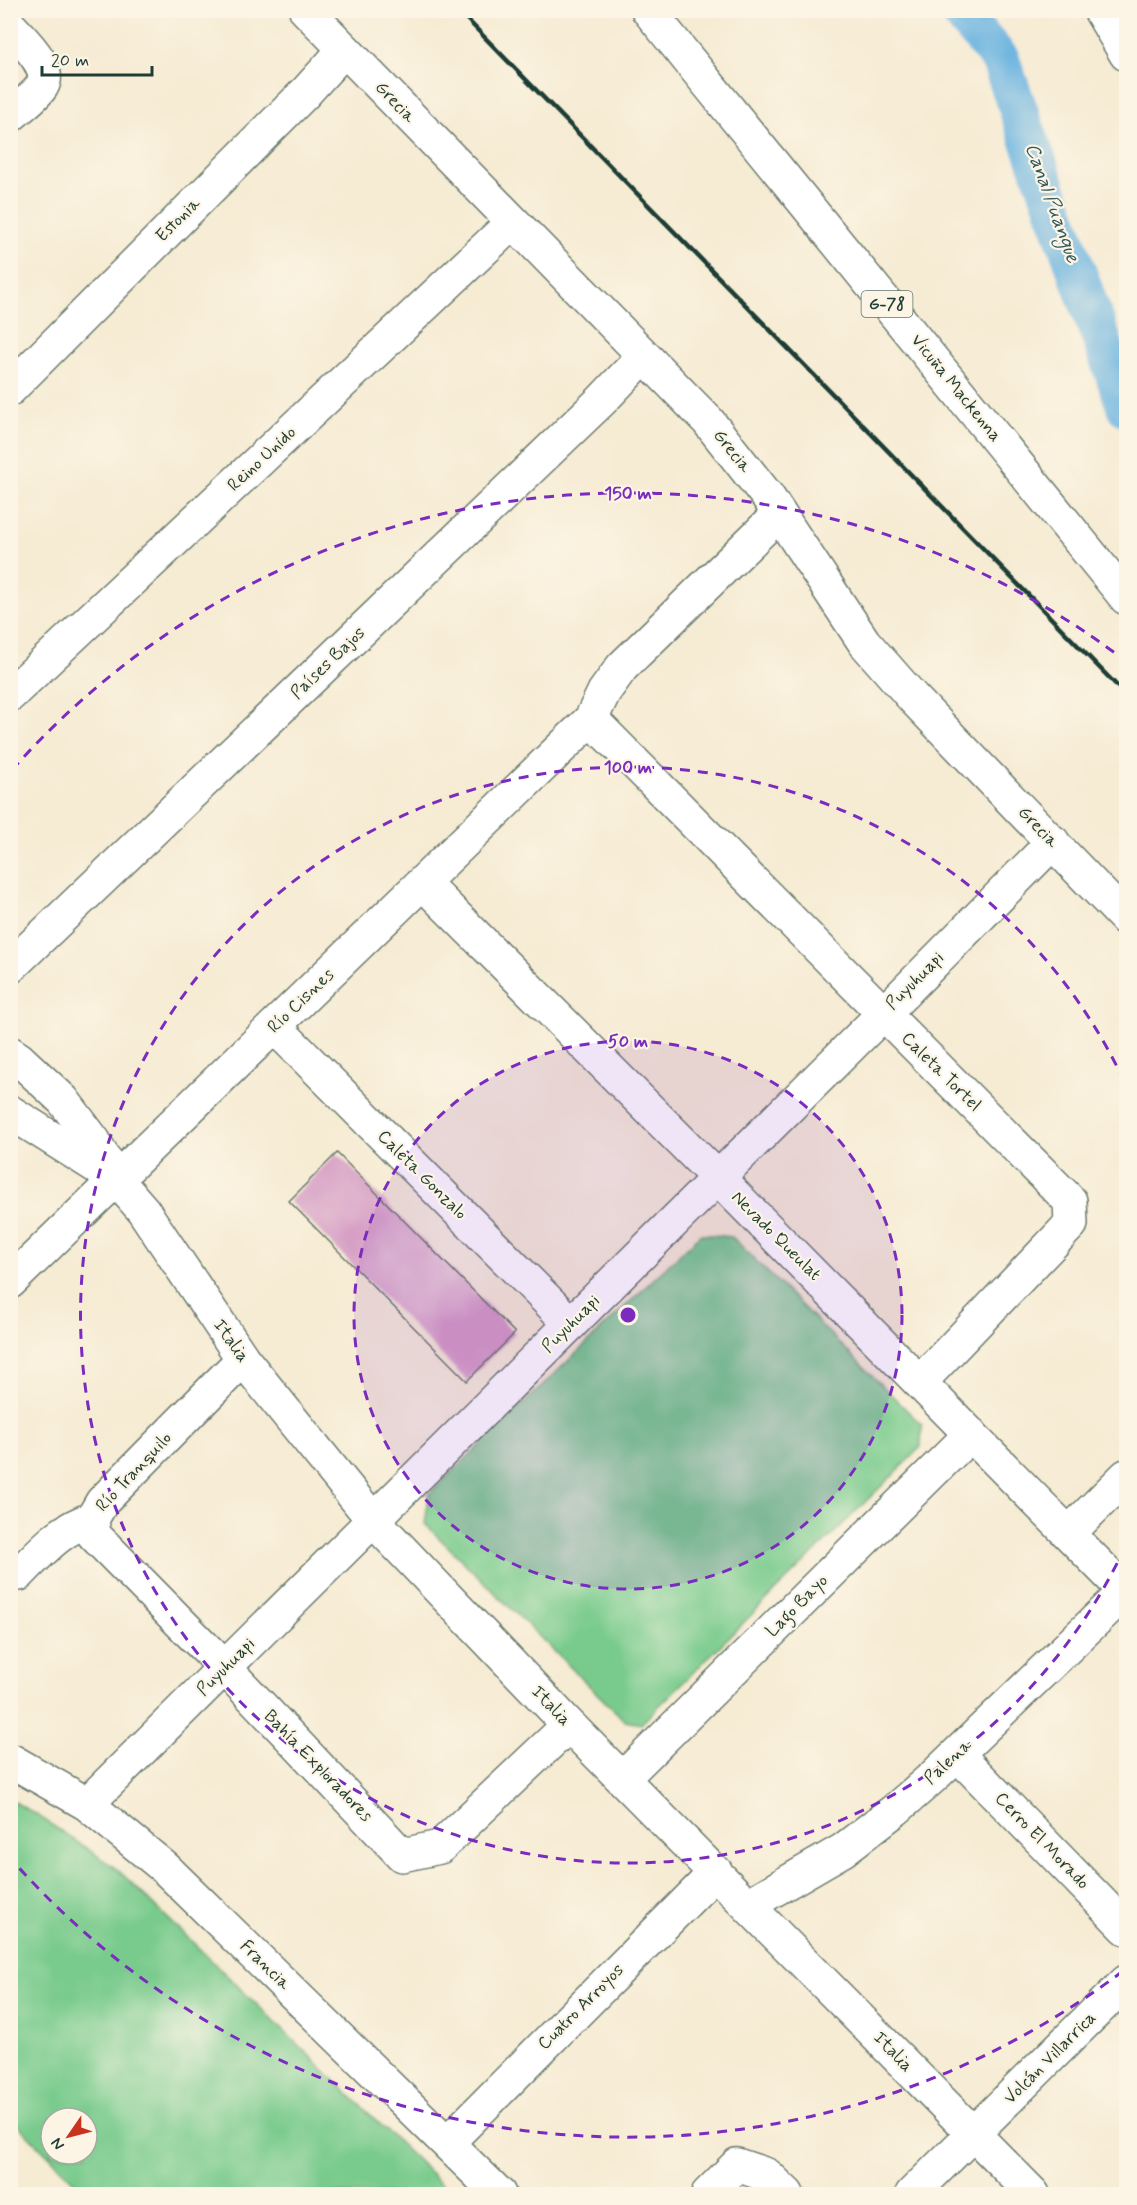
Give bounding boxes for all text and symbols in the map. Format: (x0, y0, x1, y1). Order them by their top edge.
scale bar (42, 39, 152, 77)
text: 20 m (51, 49, 89, 73)
street label: Grecia (369, 76, 421, 128)
water label: Canal Puangue (1016, 139, 1086, 268)
street label: Estonia (150, 192, 206, 248)
road number: G-78 (862, 291, 912, 317)
street label: Vicuña Mackenna (905, 329, 1007, 447)
street label: Reino Unido (222, 421, 302, 497)
street label: Grecia (707, 424, 757, 478)
text: 150 m (604, 482, 652, 506)
street label: Países Bajos (285, 621, 371, 705)
text: 100 m (604, 756, 652, 780)
street label: Grecia (1012, 801, 1064, 853)
street label: Puyuhuapi (880, 946, 950, 1016)
street label: Río Cisnes (262, 963, 340, 1039)
street label: Caleta Tortel (896, 1027, 986, 1117)
text: 50 m (608, 1030, 648, 1054)
street label: Caleta Gonzalo (372, 1125, 472, 1225)
street label: Nevado Queulat (726, 1186, 826, 1286)
street label: Puyuhuapi (536, 1289, 606, 1359)
centre of rings (618, 1305, 638, 1325)
street label: Italia (207, 1315, 255, 1367)
street label: Río Tranquilo (91, 1427, 177, 1517)
street label: Lago Bayo (760, 1569, 835, 1644)
street label: Puyuhuapi (191, 1632, 261, 1702)
street label: Italia (526, 1680, 576, 1732)
street label: Bahía Exploradores (258, 1705, 378, 1827)
street label: Palena (919, 1734, 977, 1790)
street label: Cerro El Morado (989, 1787, 1095, 1895)
street label: Francia (234, 1935, 296, 1995)
street label: Cuatro Arroyos (533, 1959, 629, 2055)
street label: Volcán Villarrica (998, 2006, 1102, 2110)
street label: Italia (868, 2026, 918, 2078)
north arrow (39, 2106, 99, 2166)
text: N (46, 2133, 70, 2154)

